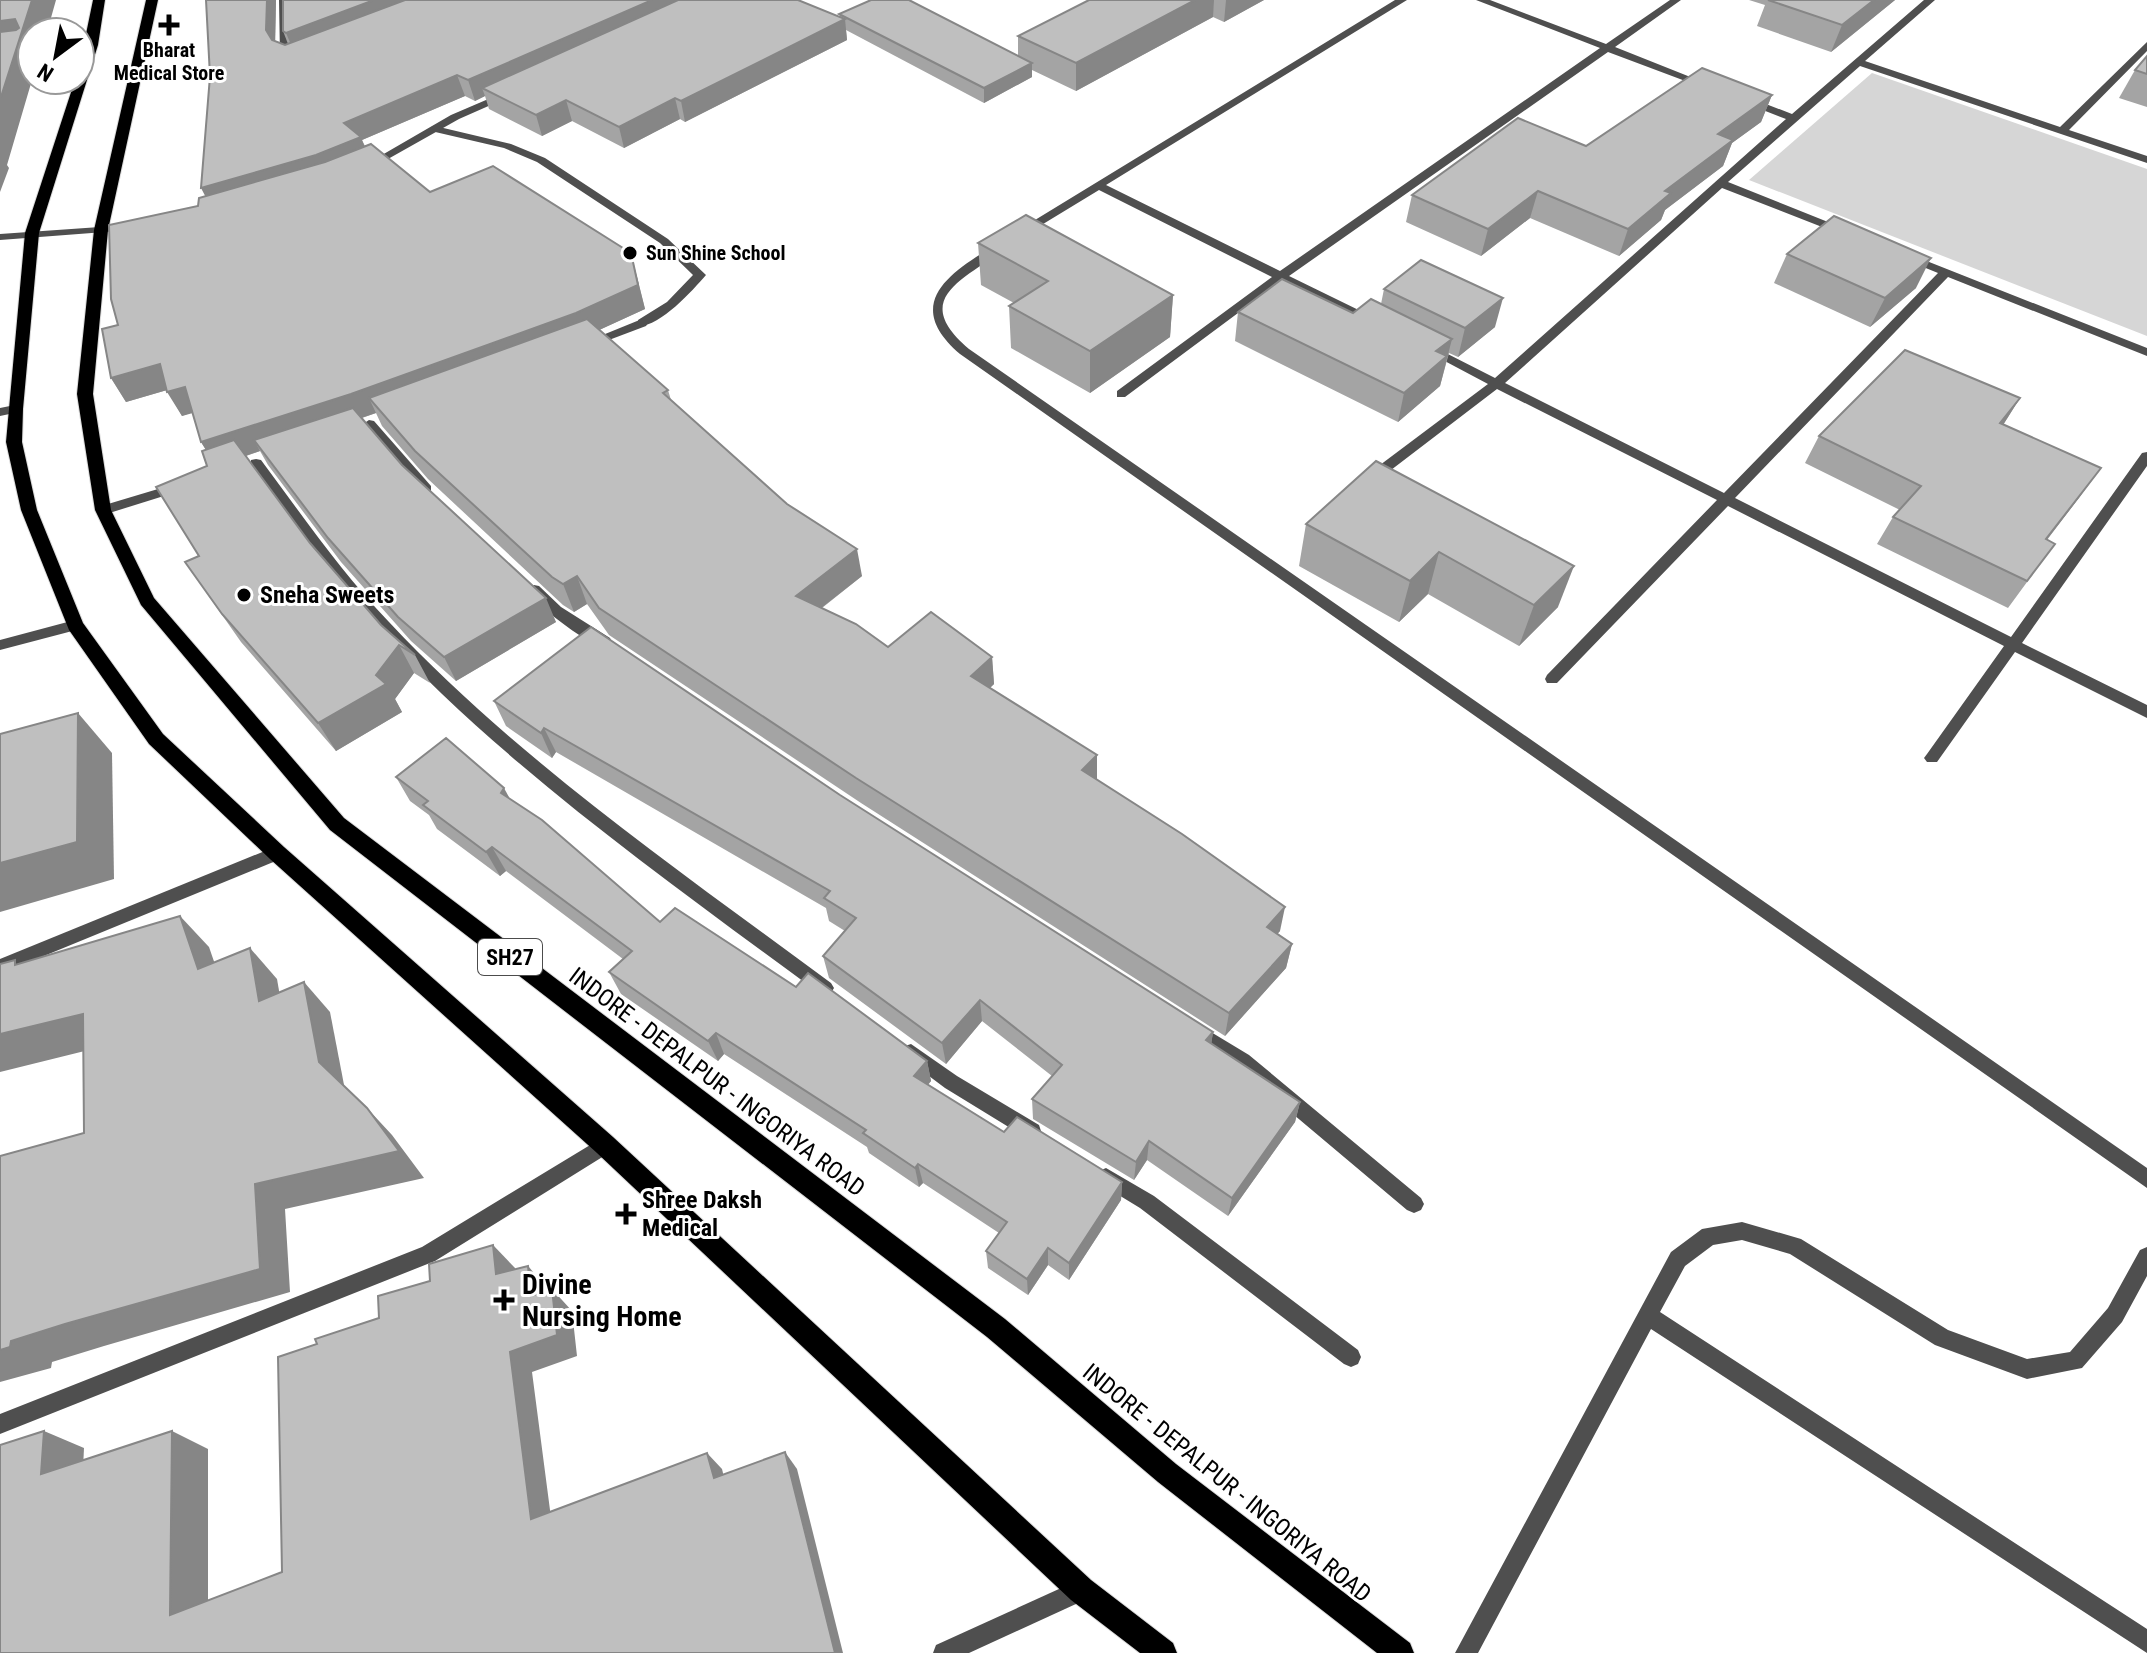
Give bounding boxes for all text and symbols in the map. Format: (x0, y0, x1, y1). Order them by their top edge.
north arrow (16, 16, 96, 96)
marker: Bharat Medical Store (160, 16, 178, 34)
place label: Bharat Medical Store (114, 38, 224, 85)
text: N (33, 58, 58, 87)
place label: Sun Shine School (646, 241, 786, 265)
marker: Sun Shine School (621, 244, 639, 262)
place label: Sneha Sweets (260, 581, 394, 609)
marker: Sneha Sweets (235, 586, 253, 604)
road number: SH27 (478, 939, 542, 975)
street label: INDORE - DEPALPUR - INGORIYA ROAD (564, 962, 870, 1202)
place label: Shree Daksh Medical (642, 1186, 762, 1242)
marker: Shree Daksh Medical (617, 1205, 635, 1223)
place label: Divine Nursing Home (522, 1268, 682, 1333)
marker: Divine Nursing Home (493, 1289, 515, 1311)
street label: INDORE - DEPALPUR - INGORIYA ROAD (1077, 1358, 1377, 1608)

